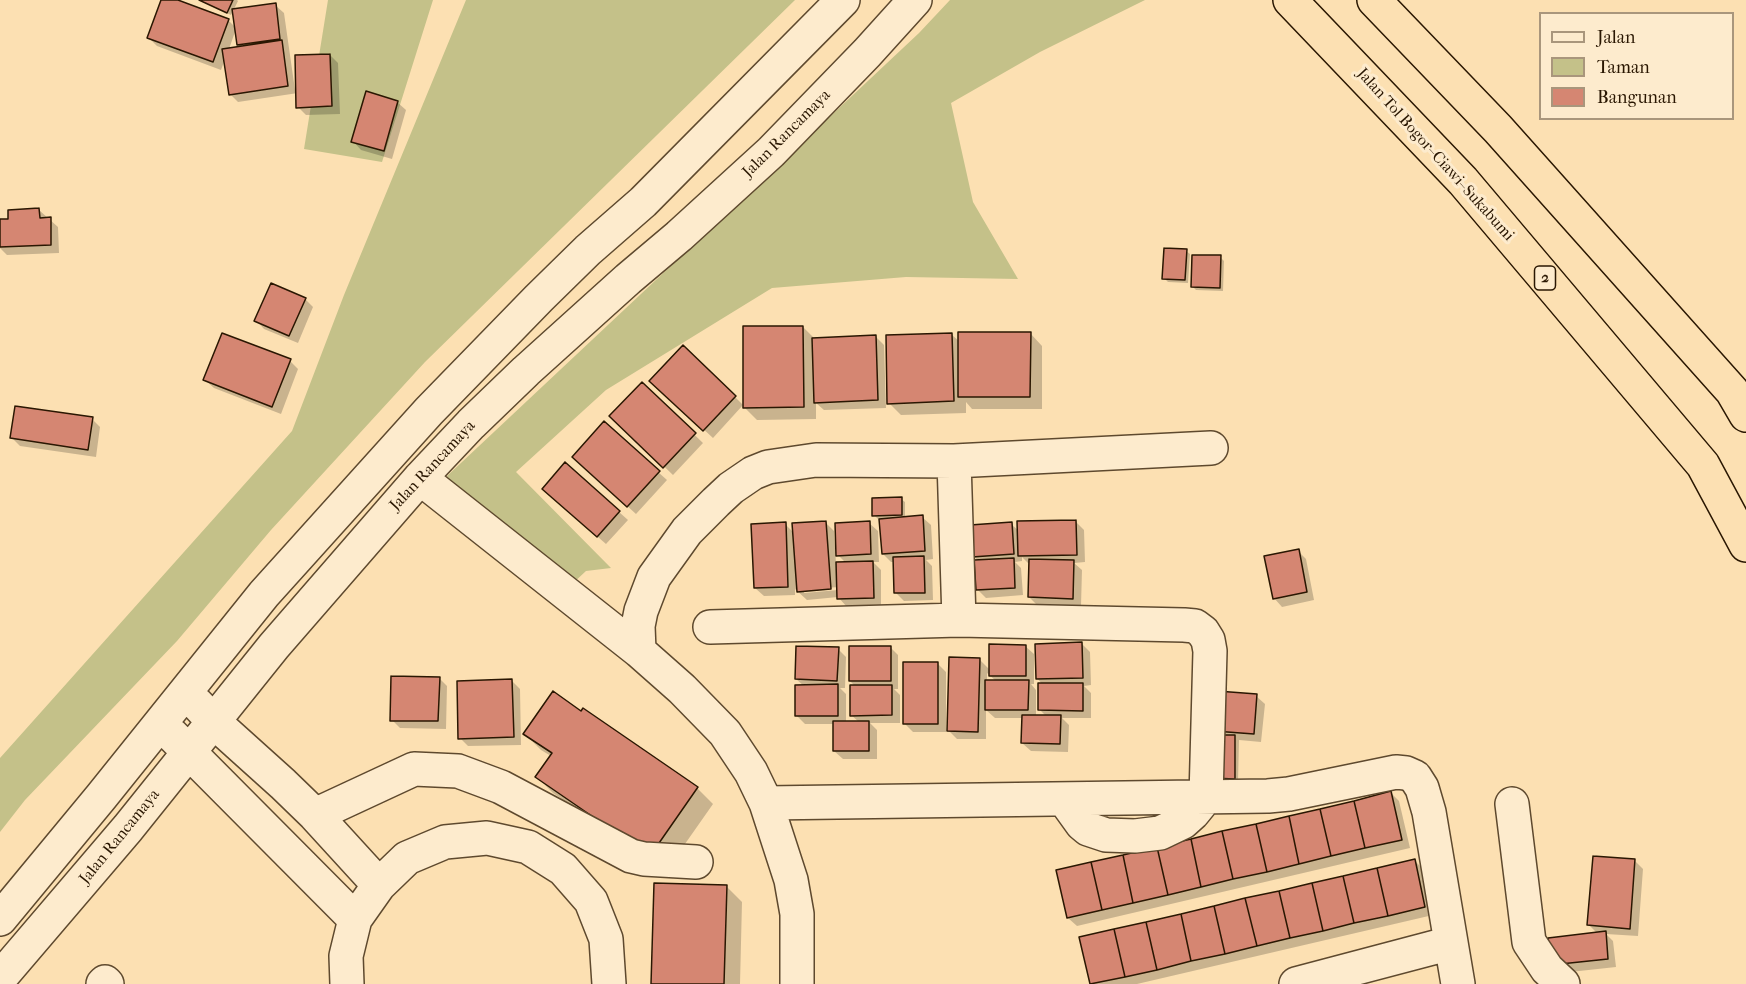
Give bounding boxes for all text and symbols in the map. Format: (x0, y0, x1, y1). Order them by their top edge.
legend (1539, 12, 1734, 120)
text: Jalan (1597, 27, 1635, 48)
text: Taman (1597, 57, 1650, 78)
street label: Jalan Tol Bogor–Ciawi–Sukabumi (1352, 65, 1518, 245)
street label: Jalan Rancamaya (739, 86, 835, 182)
text: Bangunan (1597, 87, 1677, 108)
road number: 2 (1534, 266, 1556, 290)
street label: Jalan Rancamaya (386, 417, 480, 515)
street label: Jalan Rancamaya (76, 786, 164, 888)

